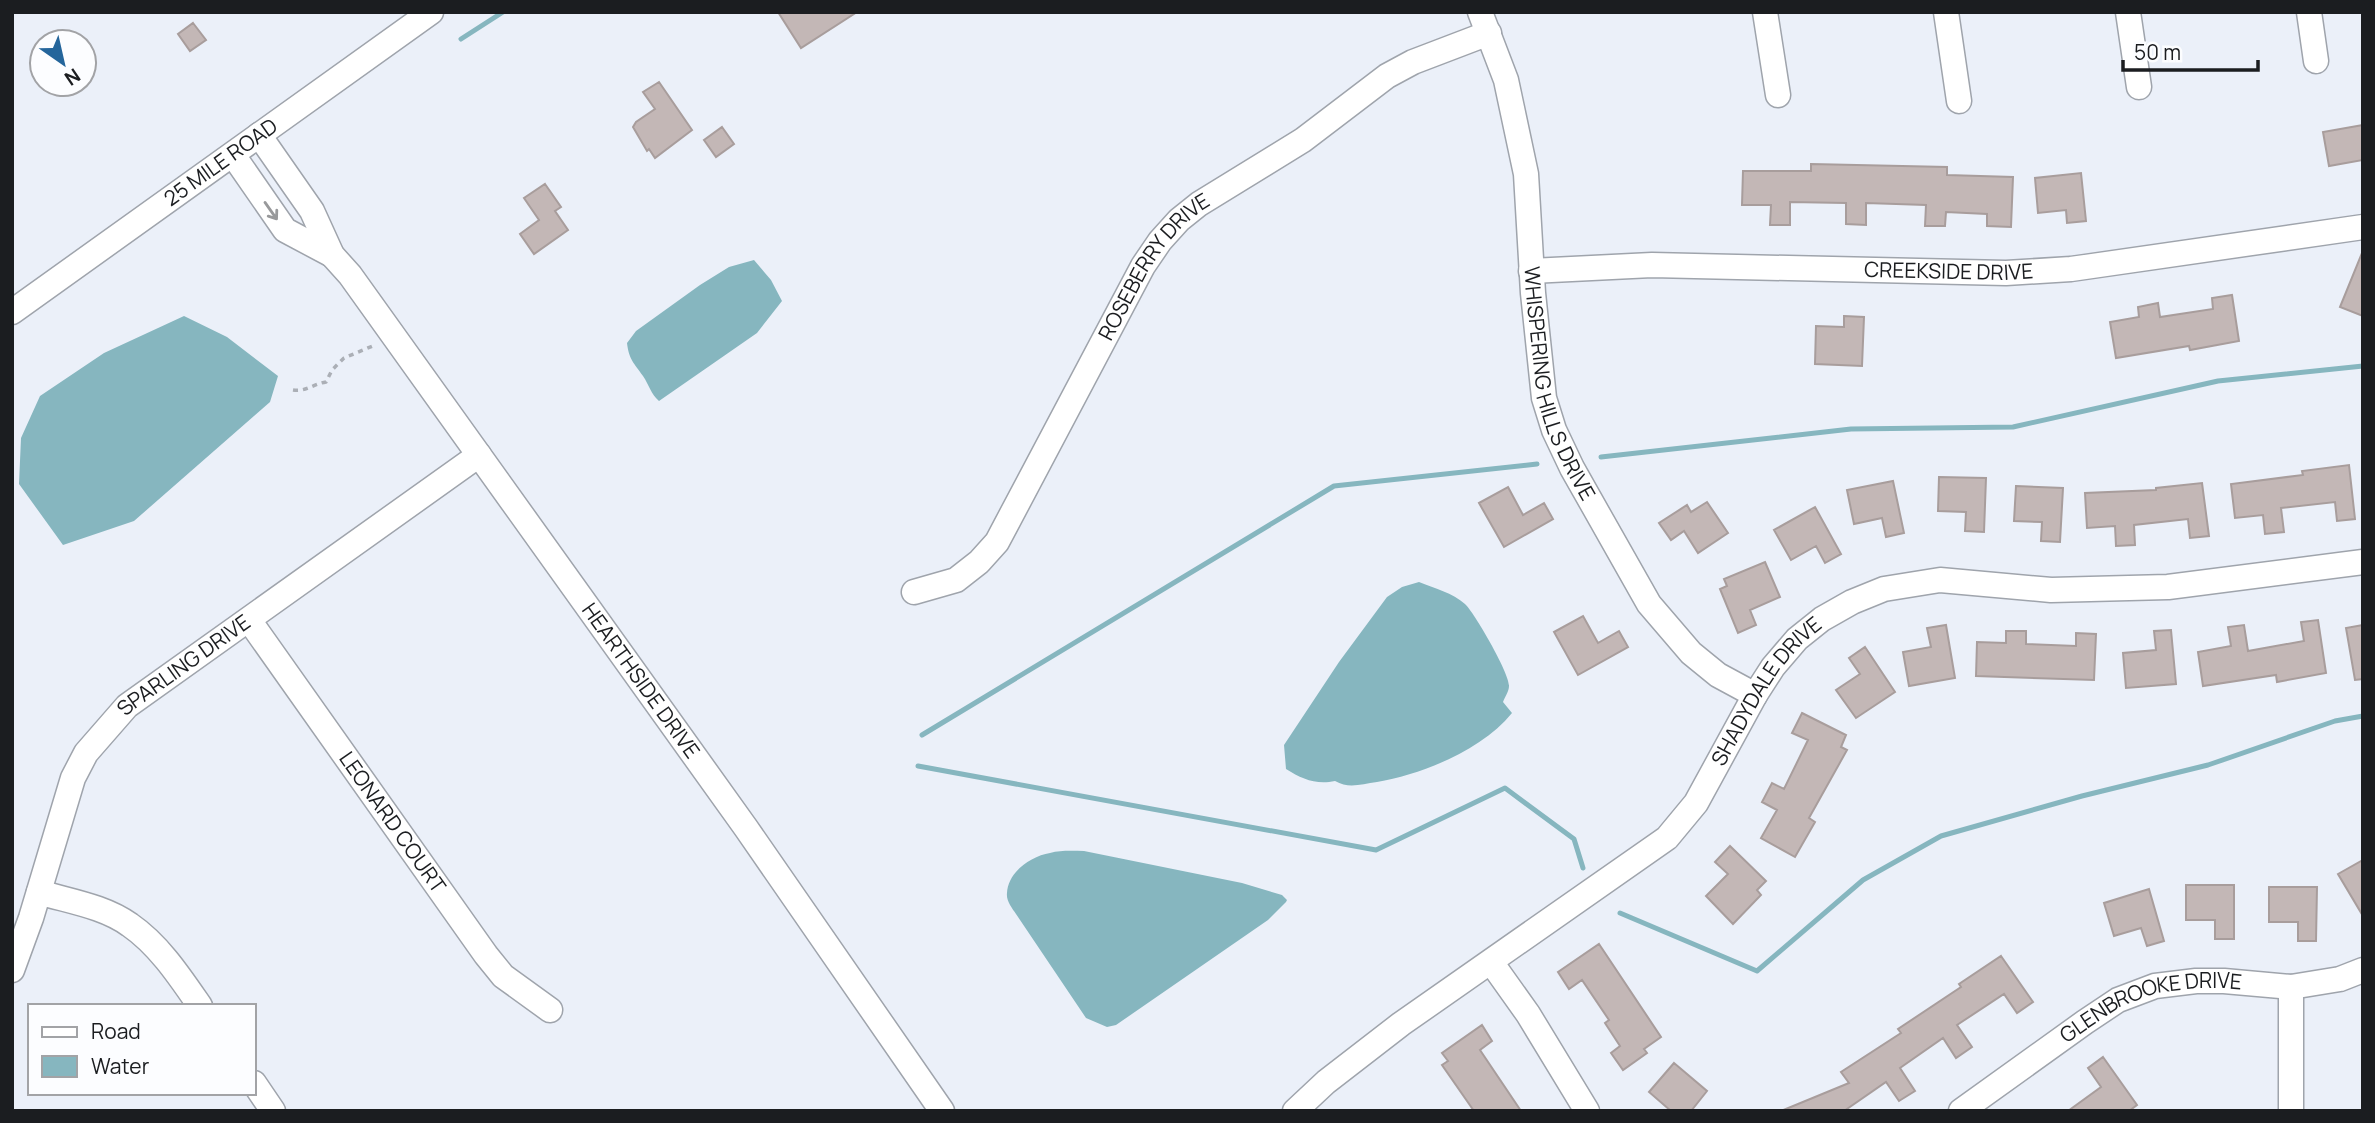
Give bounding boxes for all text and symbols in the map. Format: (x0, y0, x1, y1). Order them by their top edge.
north arrow (28, 28, 98, 98)
scale bar (2123, 28, 2258, 72)
text: 50 m (2134, 38, 2181, 66)
text: N (60, 62, 85, 92)
street label: 25 MILE ROAD (158, 111, 283, 212)
street label: ROSEBERRY DRIVE (1091, 186, 1214, 345)
one-way arrow (264, 201, 278, 220)
street label: CREEKSIDE DRIVE (1864, 255, 2034, 286)
street label: WHISPERING HILLS DRIVE (1518, 266, 1602, 505)
street label: HEARTHSIDE DRIVE (576, 597, 707, 764)
street label: SPARLING DRIVE (110, 608, 255, 721)
street label: SHADYDALE DRIVE (1704, 610, 1827, 770)
street label: LEONARD COURT (333, 746, 453, 899)
street label: GLENBROOKE DRIVE (2054, 966, 2243, 1049)
legend (28, 1004, 256, 1095)
text: Road (91, 1017, 141, 1045)
text: Water (91, 1052, 150, 1080)

